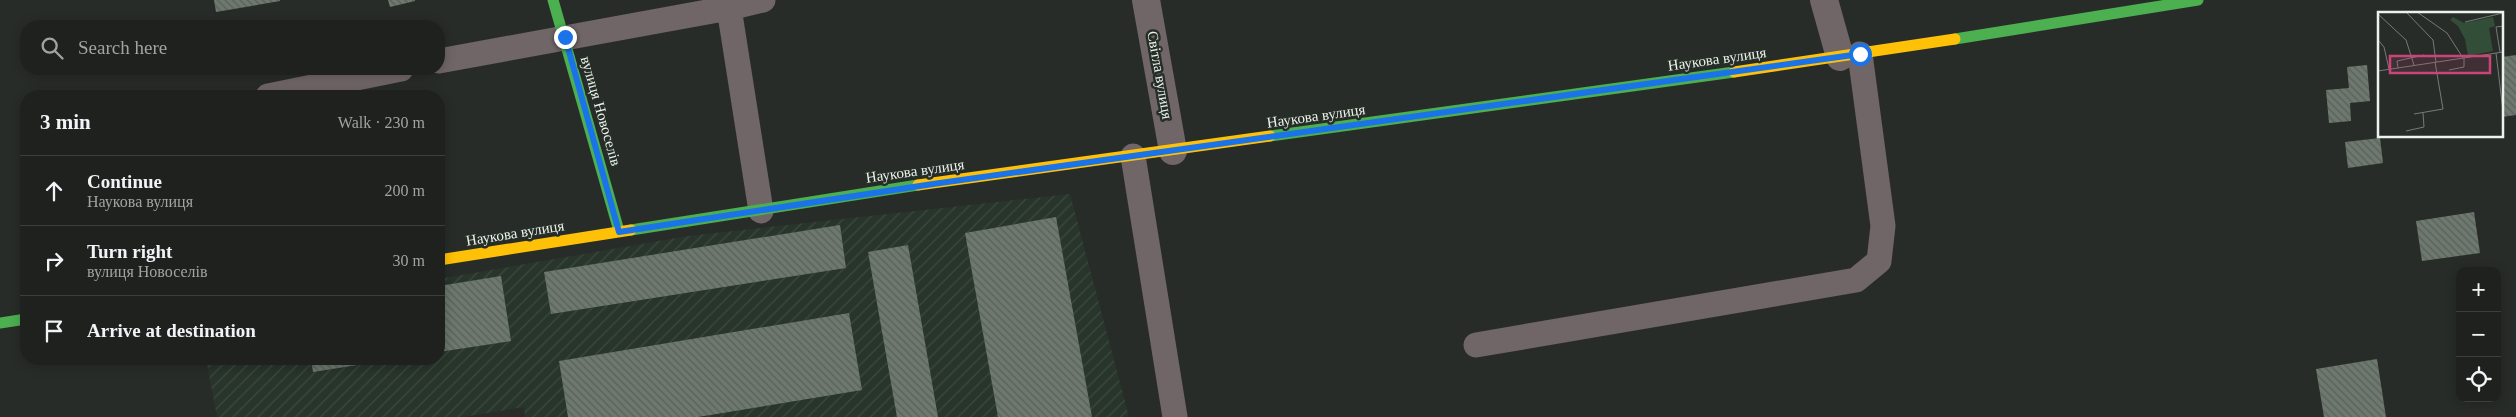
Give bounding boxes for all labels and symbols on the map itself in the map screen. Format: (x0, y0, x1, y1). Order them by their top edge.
inset map (2378, 12, 2504, 138)
route end (554, 26, 577, 49)
street label: Світла вулиця (1144, 30, 1176, 120)
route start (1849, 43, 1872, 66)
street label: Наукова вулиця (1667, 44, 1767, 74)
street label: вулиця Новоселів (578, 54, 624, 168)
street label: Наукова вулиця (1266, 101, 1366, 131)
street label: Наукова вулиця (865, 156, 965, 186)
street label: Наукова вулиця (465, 217, 565, 249)

